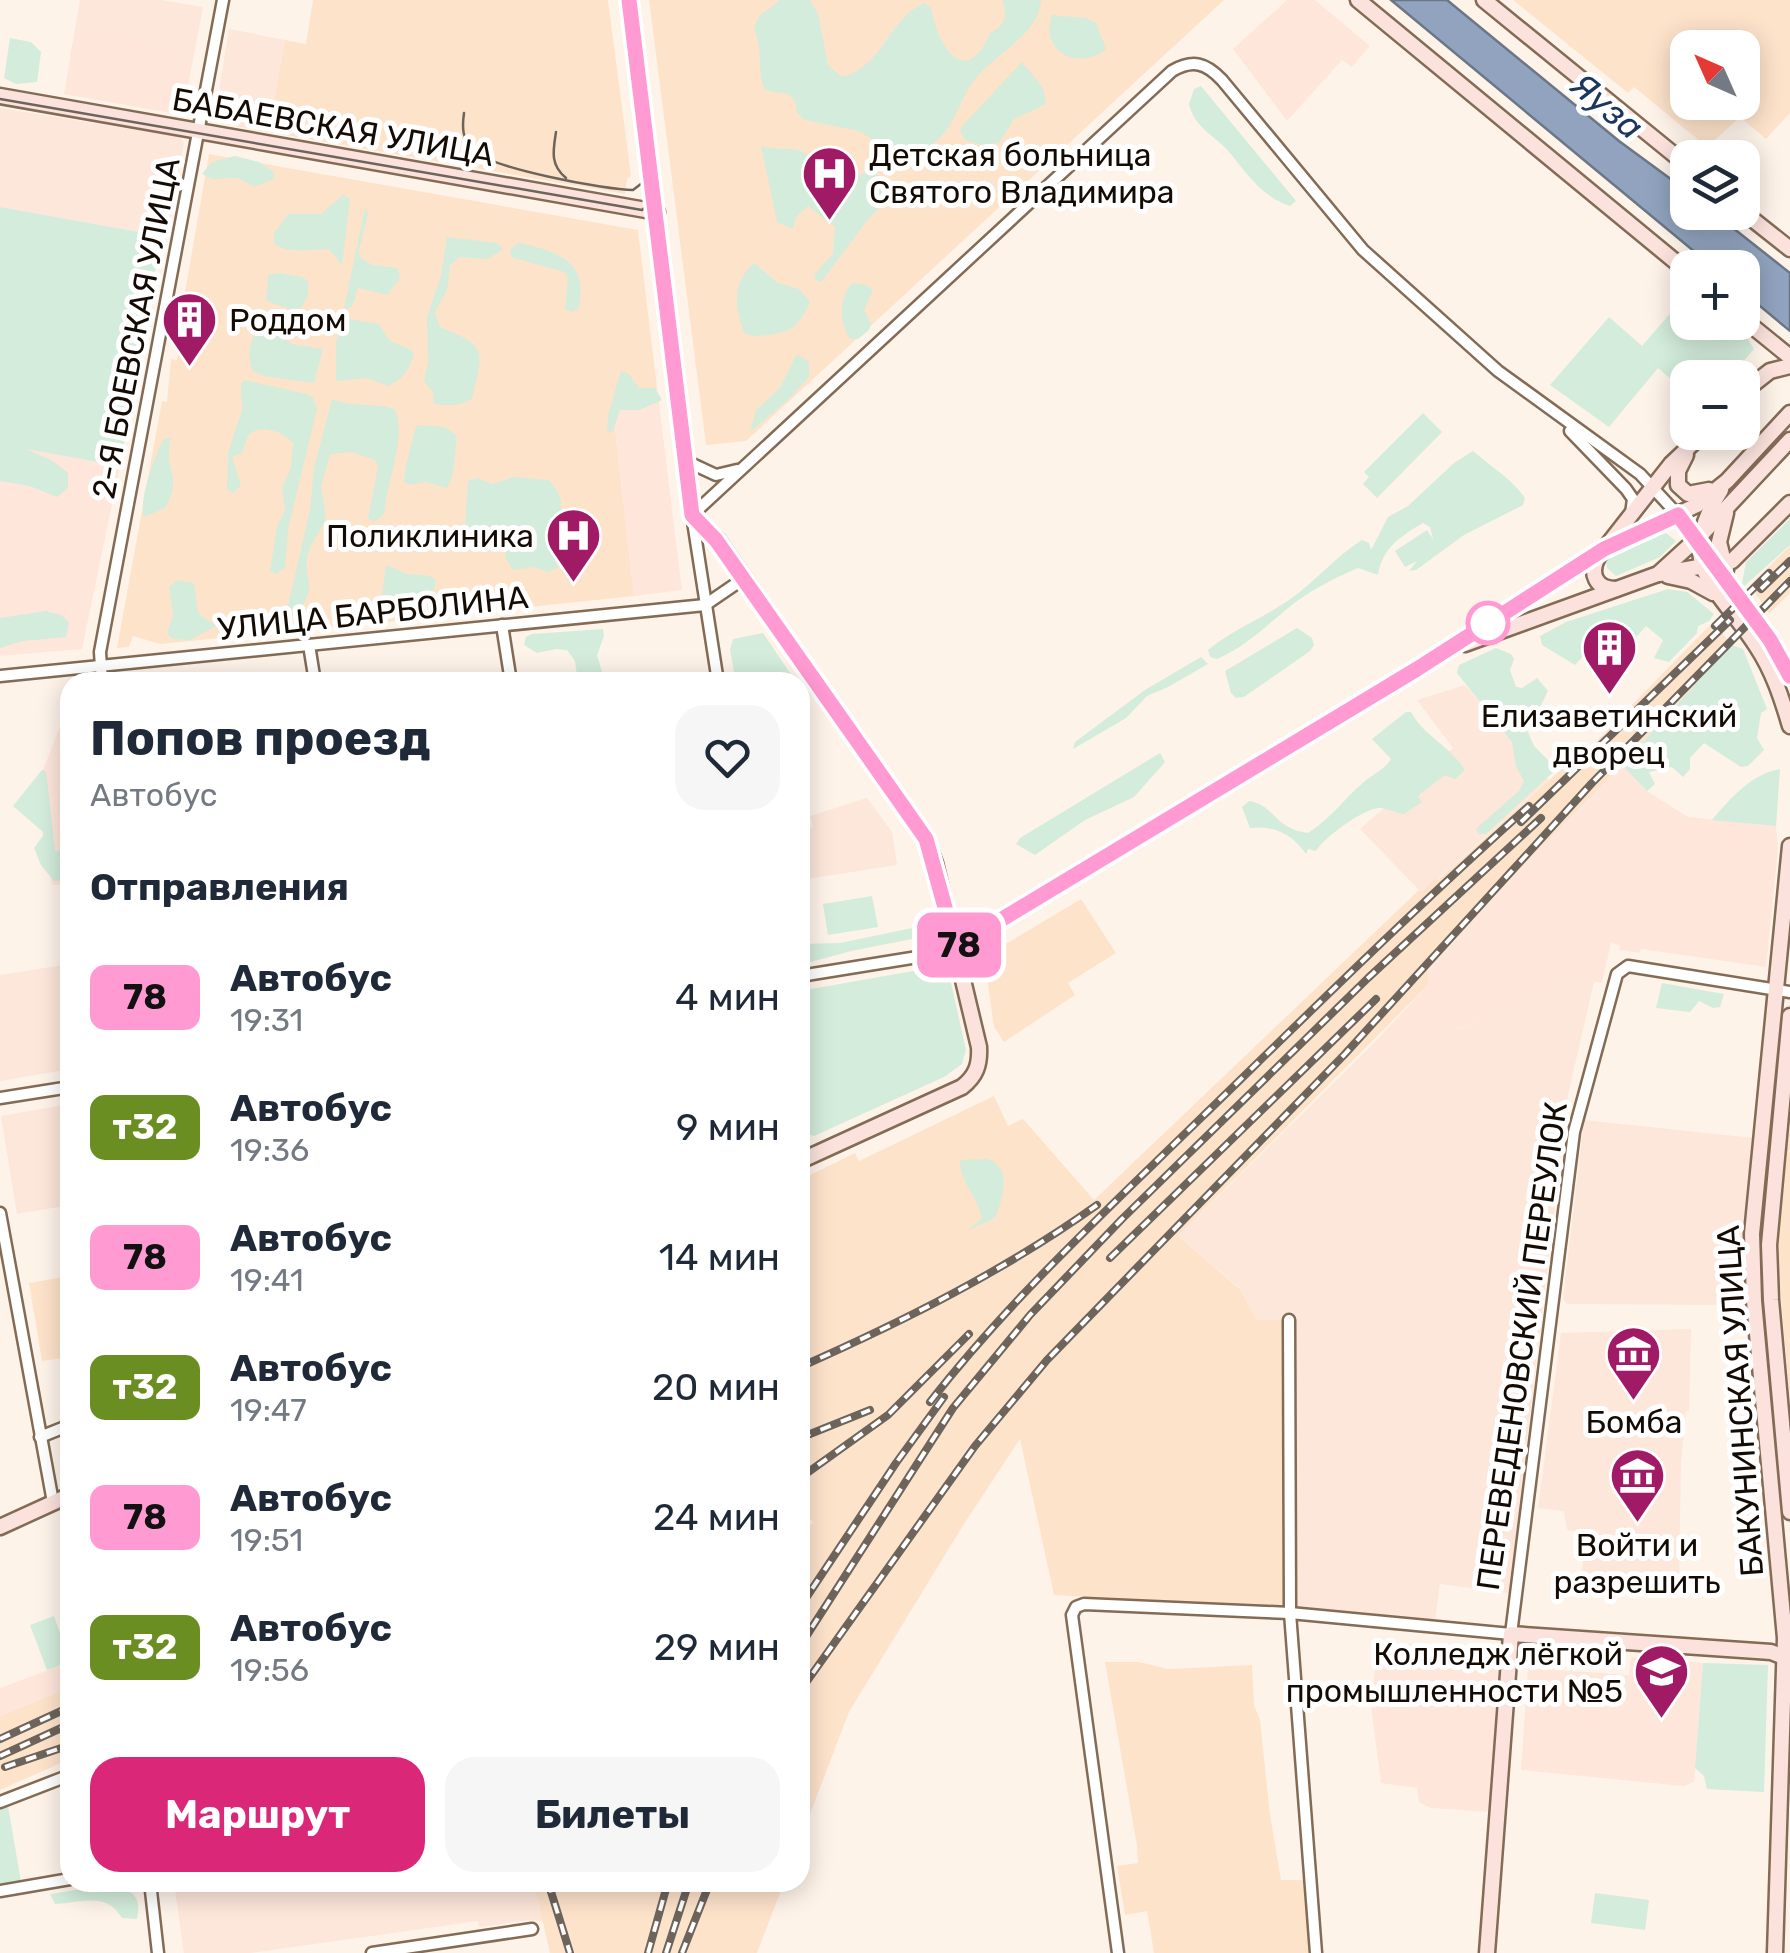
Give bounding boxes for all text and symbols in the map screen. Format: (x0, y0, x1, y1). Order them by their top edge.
north arrow (1670, 30, 1760, 120)
map controls (1670, 30, 1760, 450)
water label: Яуза (1562, 64, 1652, 148)
street label: БАБАЕВСКАЯ УЛИЦА (169, 80, 497, 174)
place label: Детская больница Святого Владимира (869, 136, 1174, 211)
button: layers (1670, 140, 1760, 230)
hospital icon: Детская больница Святого Владимира (800, 143, 860, 222)
street label: 2-Я БОЕВСКАЯ УЛИЦА (84, 154, 188, 502)
button: + (1670, 250, 1760, 340)
building icon: Роддом (160, 290, 220, 369)
place label: Роддом (229, 301, 347, 339)
button: − (1670, 360, 1760, 450)
hospital icon: Поликлиника (543, 506, 603, 585)
place label: Поликлиника (326, 517, 534, 555)
street label: УЛИЦА БАРБОЛИНА (216, 578, 530, 648)
unlabelled marker (1467, 602, 1509, 644)
building icon: Елизаветинский дворец (1579, 617, 1639, 696)
place label: Елизаветинский дворец (1481, 697, 1737, 772)
button: heart (675, 705, 780, 810)
text: Попов проезд (90, 710, 431, 767)
text: Автобус (90, 776, 217, 814)
text: Отправления (90, 864, 349, 910)
line badge: 78 (914, 912, 1004, 978)
text: 78 (937, 924, 981, 966)
text: Автобус (230, 955, 392, 1001)
text: 4 мин (675, 974, 780, 1020)
text: 78 (123, 976, 167, 1018)
text: 19:31 (230, 1001, 303, 1039)
text: Автобус (230, 1085, 392, 1131)
street label: ПЕРЕВЕДЕНОВСКИЙ ПЕРЕУЛОК (1469, 1099, 1575, 1593)
text: 9 мин (676, 1104, 780, 1150)
text: т32 (113, 1106, 178, 1148)
text: 19:36 (230, 1131, 309, 1169)
text: Автобус (230, 1215, 392, 1261)
street label: БАКУНИНСКАЯ УЛИЦА (1709, 1224, 1771, 1578)
text: 14 мин (659, 1234, 780, 1280)
text: 78 (123, 1236, 167, 1278)
text: 19:41 (230, 1261, 304, 1299)
museum icon: Бомба (1604, 1323, 1664, 1402)
text: Автобус (230, 1345, 392, 1391)
text: 20 мин (652, 1364, 780, 1410)
text: т32 (113, 1366, 178, 1408)
text: 19:47 (230, 1391, 307, 1429)
place label: Бомба (1586, 1403, 1682, 1441)
museum icon: Войти и разрешить (1607, 1446, 1667, 1525)
text: Автобус (230, 1475, 392, 1521)
text: 24 мин (653, 1494, 780, 1540)
text: 78 (123, 1496, 167, 1538)
text: 19:51 (230, 1521, 303, 1559)
place label: Войти и разрешить (1553, 1526, 1721, 1601)
text: Автобус (230, 1605, 392, 1651)
text: 29 мин (654, 1624, 780, 1670)
text: т32 (113, 1626, 178, 1668)
place label: Колледж лёгкой промышленности №5 (1286, 1635, 1623, 1710)
school or university icon: Колледж лёгкой промышленности №5 (1632, 1642, 1692, 1721)
text: 19:56 (230, 1651, 309, 1689)
button: Маршрут (90, 1757, 425, 1872)
button: Билеты (445, 1757, 780, 1872)

